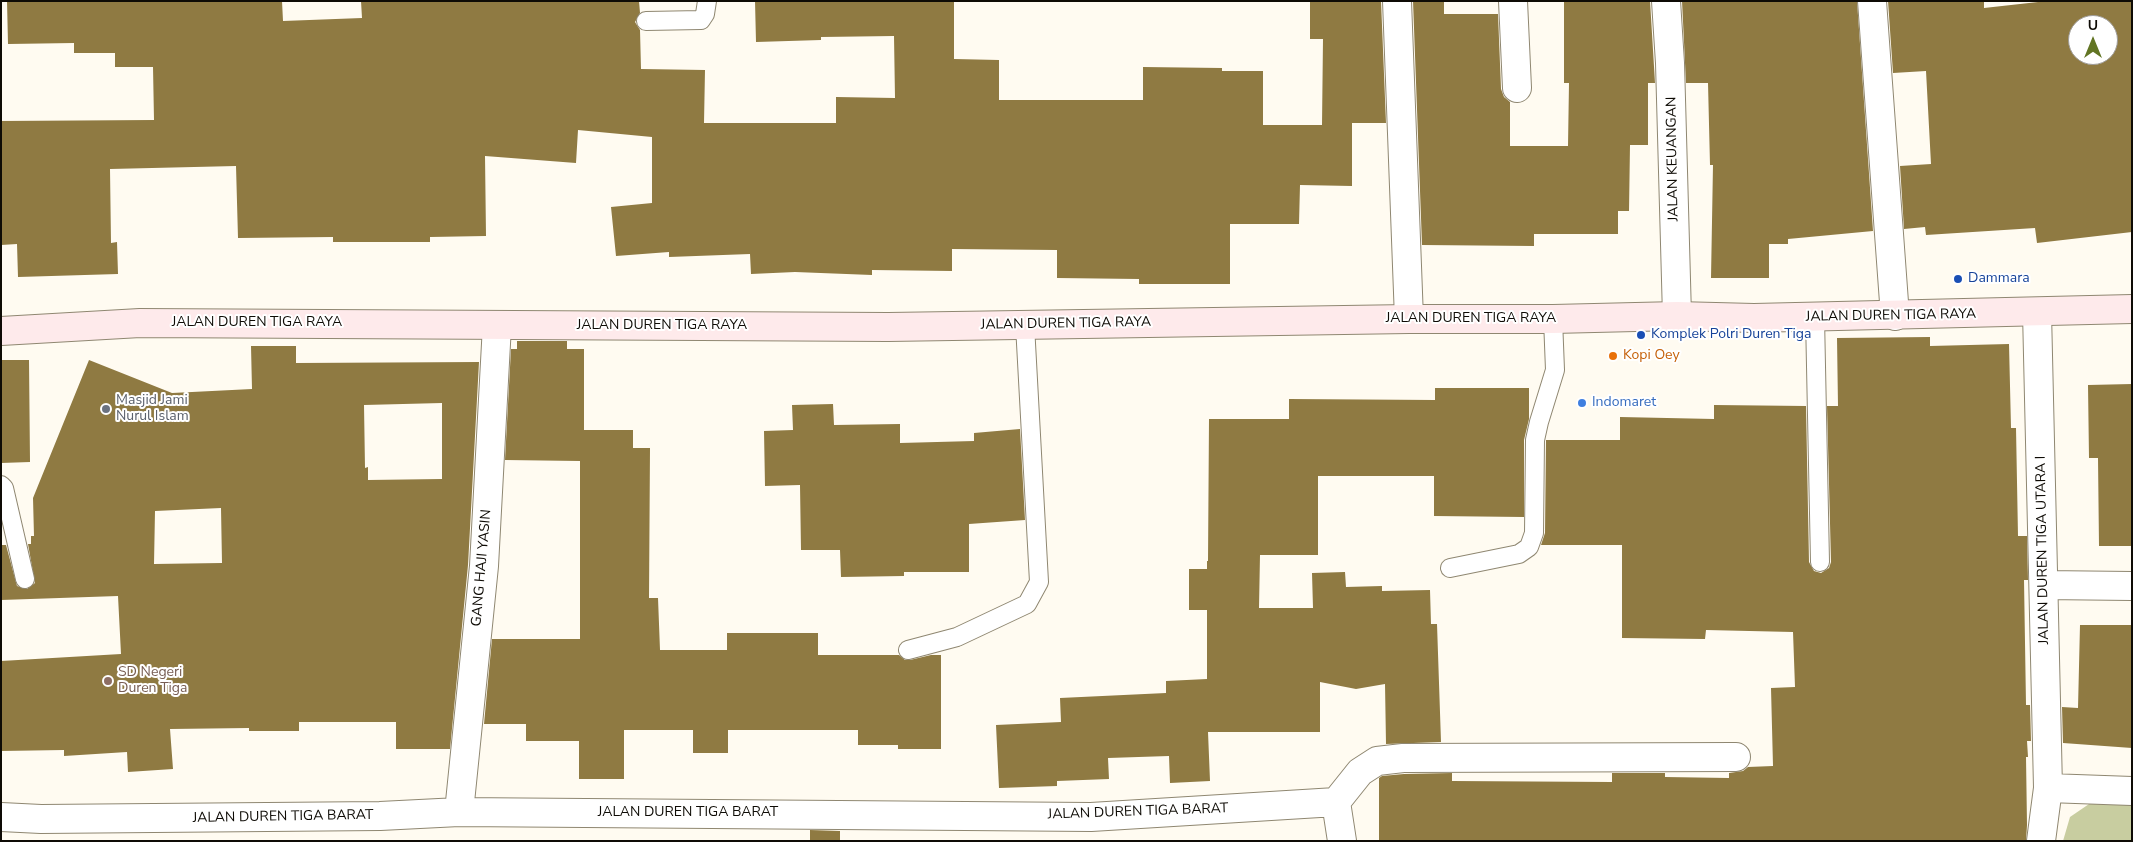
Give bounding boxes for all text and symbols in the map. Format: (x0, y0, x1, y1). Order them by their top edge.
north arrow (2068, 15, 2118, 65)
text: U (2088, 16, 2098, 35)
street label: JALAN KEUANGAN (1664, 97, 1682, 221)
place label: Dammara (1968, 271, 2030, 287)
marker: Dammara (1952, 273, 1964, 285)
street label: JALAN DUREN TIGA RAYA (1806, 306, 1976, 326)
street label: JALAN DUREN TIGA RAYA (1386, 311, 1556, 327)
street label: JALAN DUREN TIGA RAYA (981, 314, 1151, 334)
street label: JALAN DUREN TIGA RAYA (172, 315, 342, 331)
street label: JALAN DUREN TIGA RAYA (577, 318, 747, 334)
place label: Komplek Polri Duren Tiga (1651, 327, 1811, 343)
marker: Komplek Polri Duren Tiga (1635, 329, 1647, 341)
place label: Kopi Oey (1623, 348, 1680, 364)
marker: Kopi Oey (1607, 350, 1619, 362)
place label: Masjid Jami Nurul Islam (116, 393, 189, 426)
place label: Indomaret (1592, 395, 1656, 411)
marker: Indomaret (1576, 397, 1588, 409)
marker: Masjid Jami Nurul Islam (100, 403, 112, 415)
street label: JALAN DUREN TIGA UTARA I (2033, 456, 2053, 644)
street label: GANG HAJI YASIN (469, 509, 495, 627)
place label: SD Negeri Duren Tiga (118, 665, 187, 698)
marker: SD Negeri Duren Tiga (102, 675, 114, 687)
street label: JALAN DUREN TIGA BARAT (1047, 800, 1229, 824)
street label: JALAN DUREN TIGA BARAT (598, 805, 778, 821)
street label: JALAN DUREN TIGA BARAT (193, 807, 373, 827)

